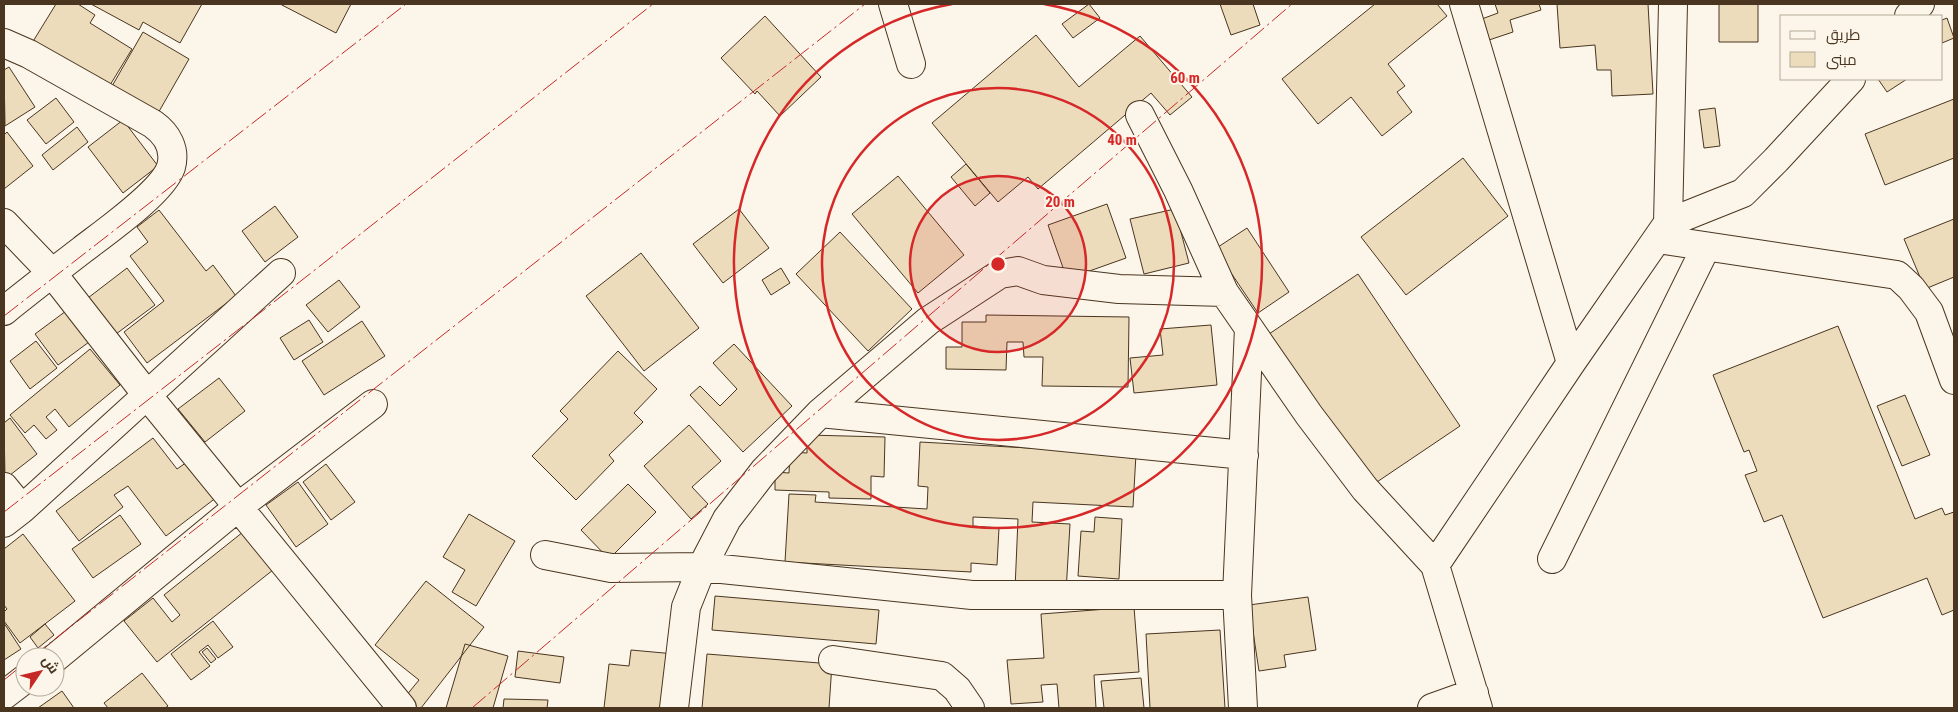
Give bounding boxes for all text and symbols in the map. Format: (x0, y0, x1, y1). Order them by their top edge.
legend (1780, 15, 1943, 80)
text: طريق (1826, 26, 1860, 45)
text: مبنى (1826, 51, 1857, 70)
text: 60 m (1170, 69, 1200, 87)
text: 40 m (1107, 131, 1137, 149)
text: 20 m (1045, 193, 1075, 211)
centre of rings (989, 255, 1007, 273)
north arrow (15, 647, 65, 697)
text: ش (38, 653, 62, 677)

